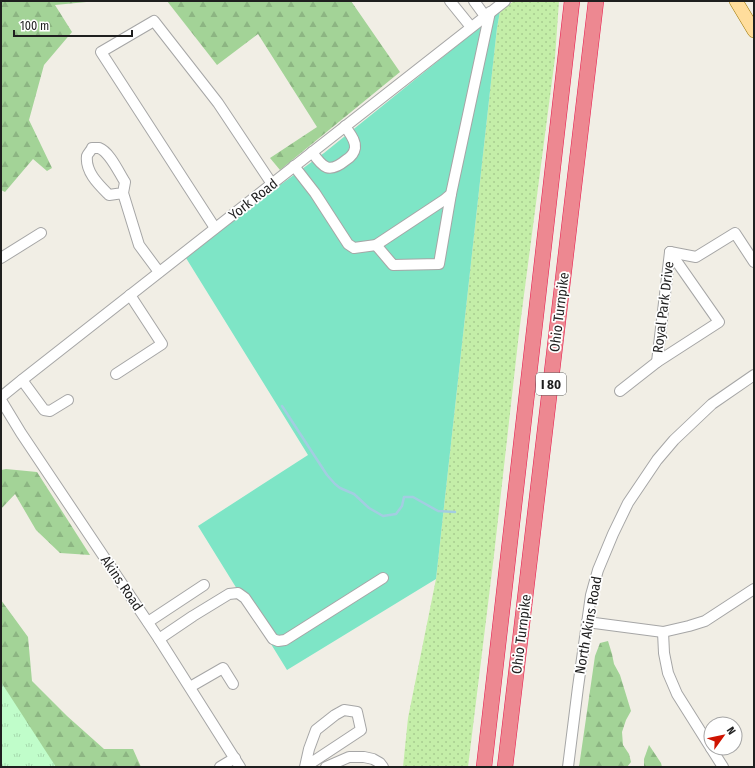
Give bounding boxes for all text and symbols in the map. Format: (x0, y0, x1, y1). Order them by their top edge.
scale bar (14, 12, 132, 38)
text: 100 m (20, 19, 49, 33)
street label: York Road (226, 175, 281, 224)
street label: Royal Park Drive (649, 260, 678, 354)
street label: Ohio Turnpike (546, 271, 573, 353)
road number: I 80 (536, 373, 566, 395)
street label: Akins Road (97, 552, 146, 614)
street label: North Akins Road (572, 575, 605, 675)
street label: Ohio Turnpike (508, 593, 535, 675)
north arrow (703, 716, 743, 756)
text: N (724, 725, 738, 737)

